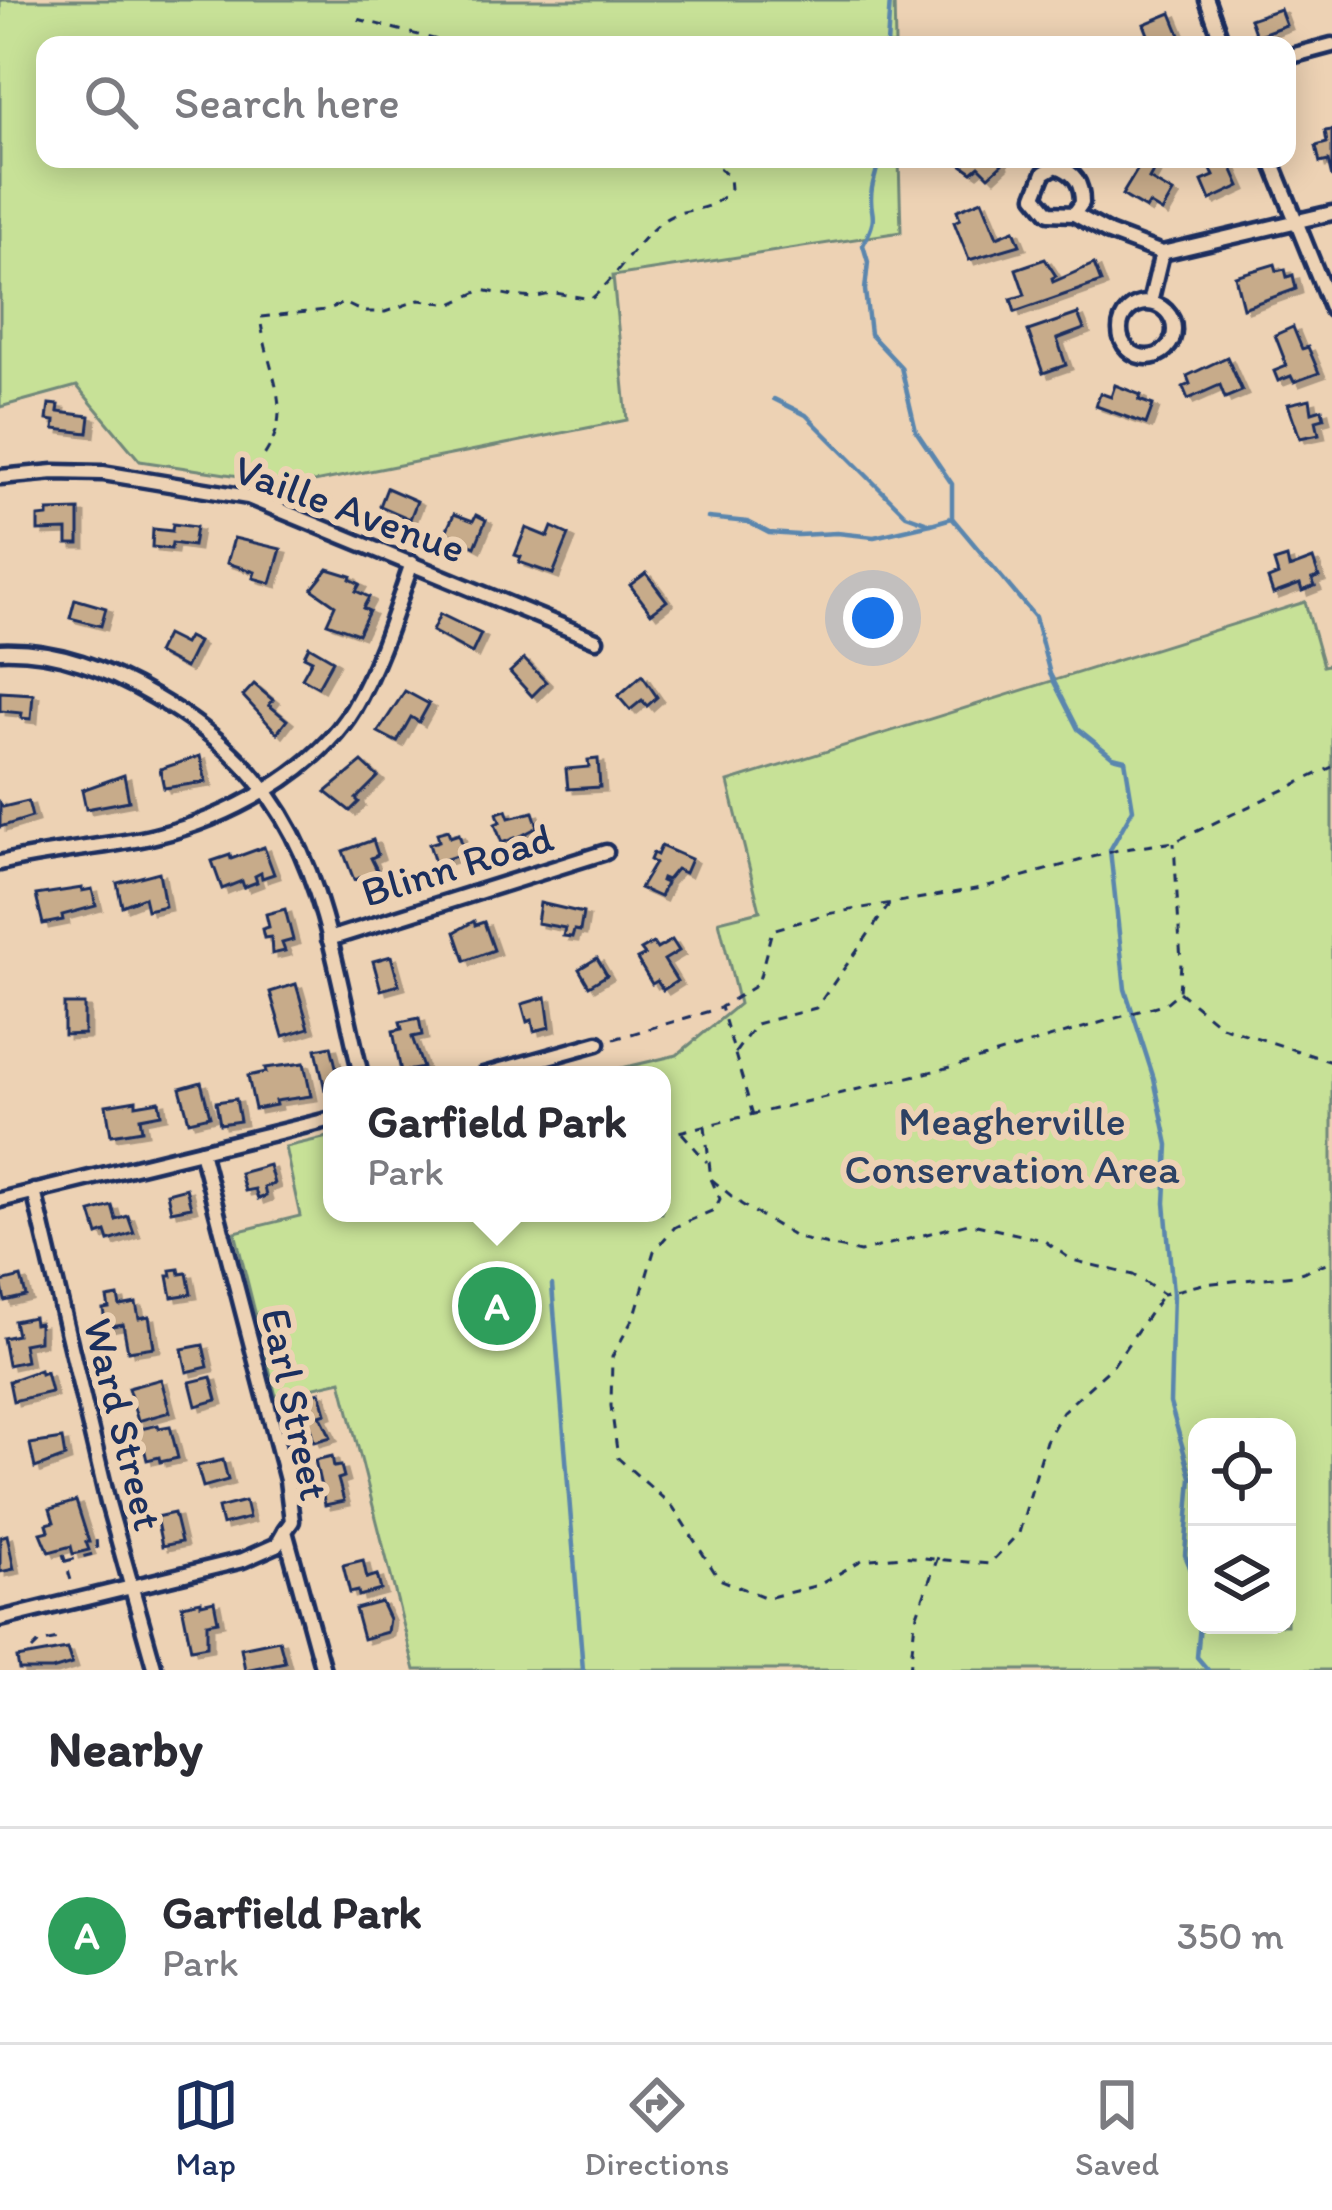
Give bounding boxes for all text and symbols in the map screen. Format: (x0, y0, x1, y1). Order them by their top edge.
search box (36, 36, 1296, 168)
icon: search (78, 69, 144, 135)
text: Search here (174, 75, 400, 129)
street label: Vaille Avenue (227, 443, 472, 574)
your location (843, 588, 903, 648)
street label: Blinn Road (355, 811, 559, 918)
popup (323, 1066, 671, 1222)
text: Garfield Park (367, 1094, 627, 1148)
park label: Meagherville Conservation Area (844, 1095, 1180, 1194)
text: Park (367, 1148, 444, 1195)
pin: A (458, 1261, 536, 1351)
street label: Earl Street (250, 1304, 341, 1505)
street label: Ward Street (73, 1313, 174, 1535)
map controls (1188, 1418, 1296, 1634)
button: locate (1188, 1418, 1296, 1526)
button: layers (1188, 1526, 1296, 1634)
text: Nearby (48, 1718, 203, 1779)
text: Garfield Park (162, 1885, 422, 1939)
text: A (75, 1912, 99, 1959)
text: 350 m (1177, 1912, 1284, 1959)
text: Park (162, 1939, 239, 1986)
tab: Map (173, 2072, 239, 2183)
tab: Directions (584, 2072, 729, 2183)
tab: Saved (1075, 2072, 1159, 2183)

